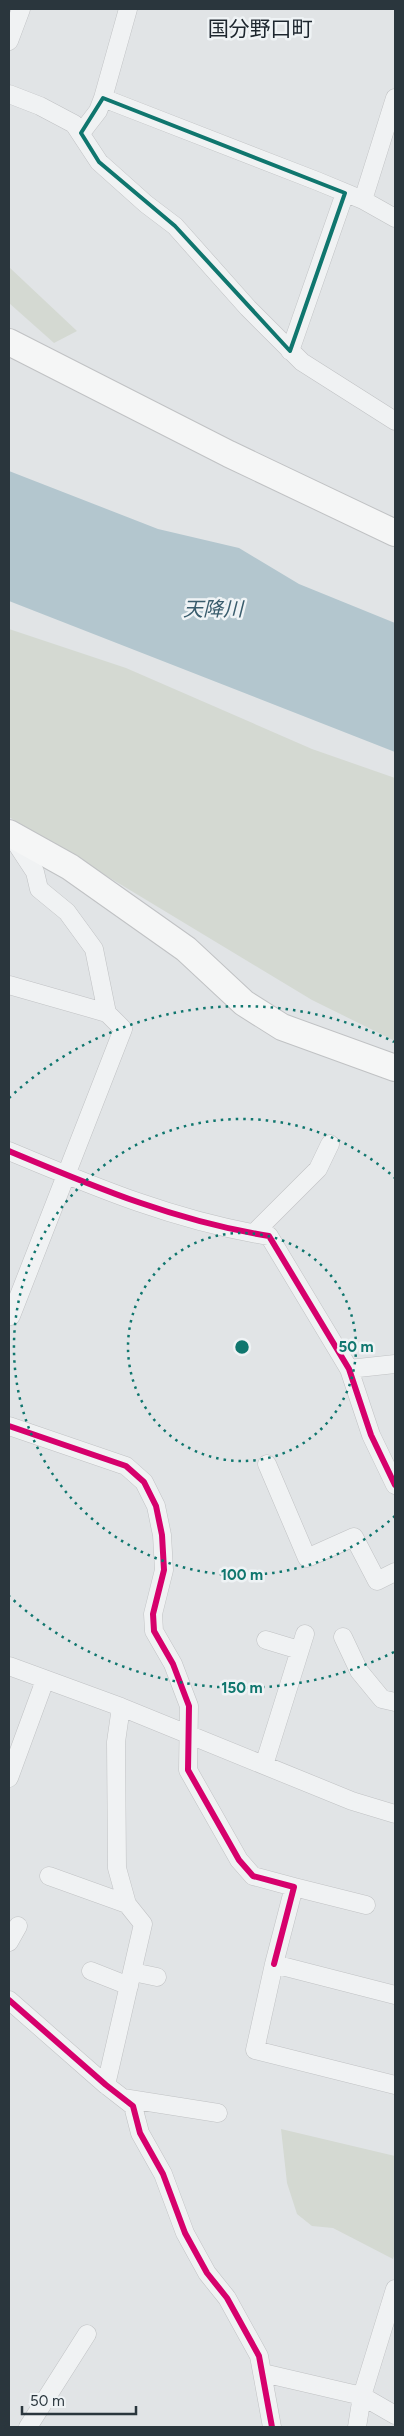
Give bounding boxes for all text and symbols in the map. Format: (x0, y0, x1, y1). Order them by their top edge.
district label: 国分野口町 (208, 16, 313, 41)
water label: 天降川 (183, 597, 245, 621)
centre of rings (233, 1338, 251, 1356)
text: 50 m (338, 1338, 374, 1356)
text: 100 m (221, 1566, 263, 1584)
text: 150 m (221, 1679, 263, 1697)
scale bar (22, 2384, 136, 2416)
text: 50 m (30, 2392, 65, 2410)

